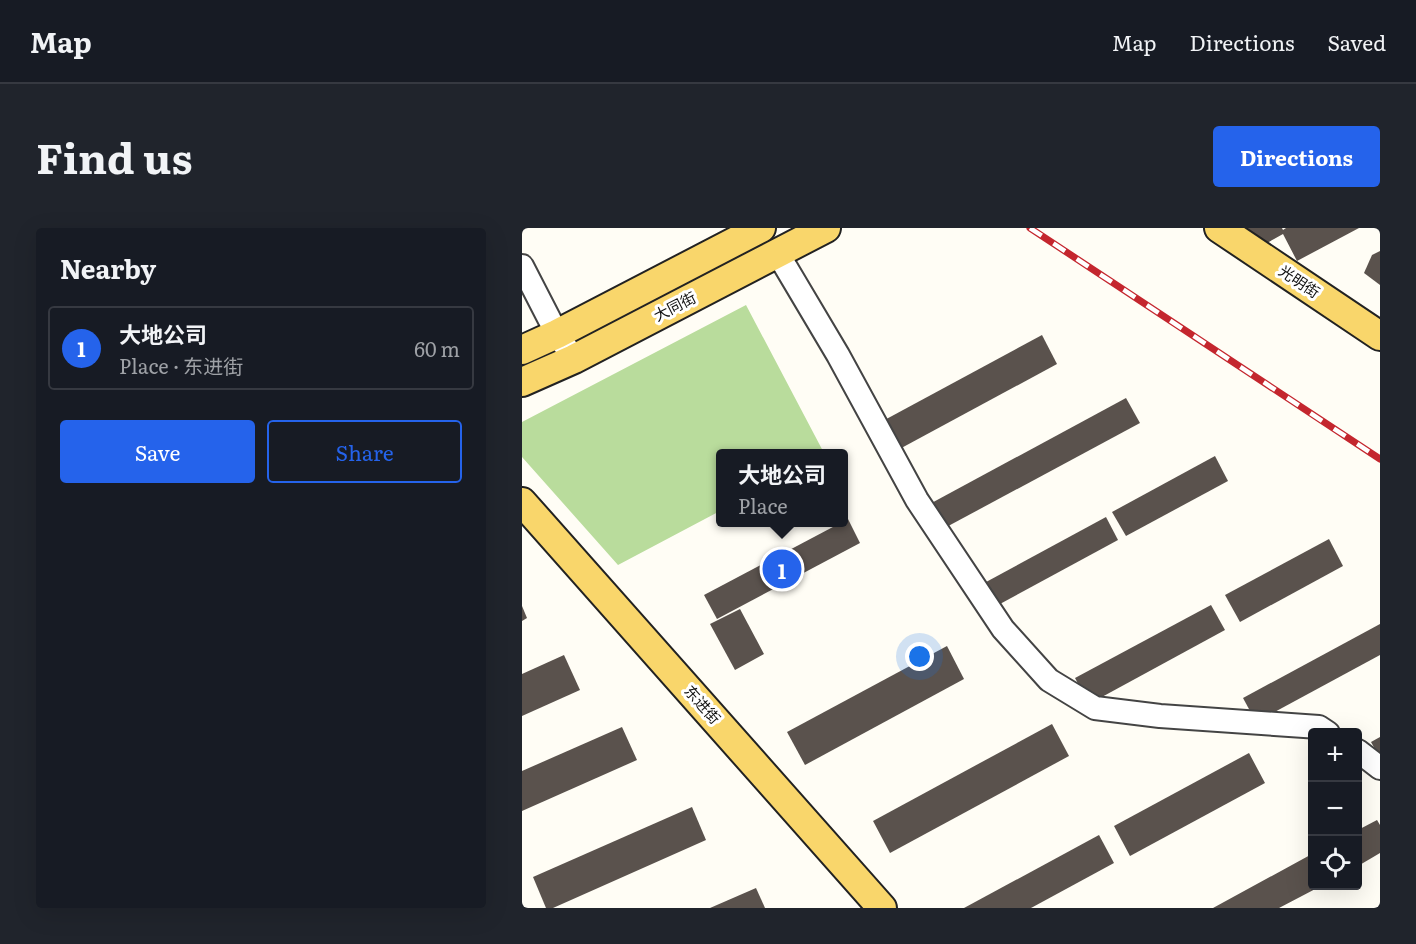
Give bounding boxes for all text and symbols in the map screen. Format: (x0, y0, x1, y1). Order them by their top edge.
text: Map (30, 20, 92, 62)
text: Map (1112, 26, 1157, 57)
text: Directions (1190, 26, 1295, 57)
text: Saved (1328, 26, 1386, 57)
text: Find us (36, 125, 193, 187)
button: Directions (1213, 126, 1380, 187)
text: Nearby (60, 248, 156, 287)
street label: 光明街 (1275, 259, 1325, 303)
street label: 大同街 (649, 285, 700, 326)
text: 大地公司 (119, 317, 207, 350)
text: 1 (77, 333, 86, 363)
text: 60 m (414, 333, 460, 363)
text: Place · 东进街 (119, 350, 243, 380)
button: Save (60, 420, 255, 483)
button: Share (267, 420, 462, 483)
popup (716, 449, 848, 527)
text: 大地公司 (738, 457, 826, 490)
text: Place (738, 490, 788, 520)
pin: 1 (762, 546, 802, 592)
your location (905, 642, 934, 671)
street label: 东进街 (680, 680, 727, 728)
map controls (1308, 728, 1362, 890)
button: + (1308, 728, 1362, 782)
button: − (1308, 782, 1362, 836)
button: locate (1308, 836, 1362, 890)

